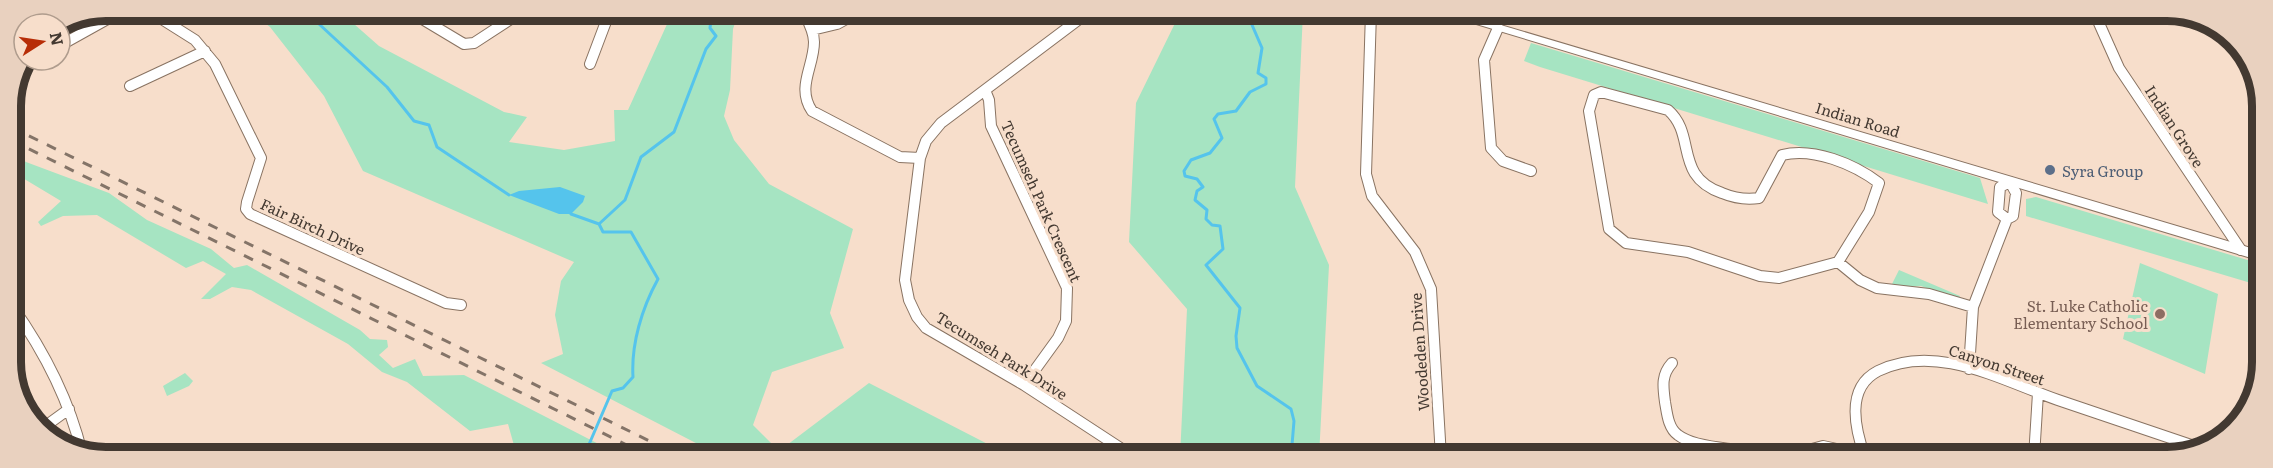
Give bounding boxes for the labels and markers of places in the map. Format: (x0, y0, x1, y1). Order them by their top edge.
place label: Syra Group (2062, 159, 2143, 182)
marker: Syra Group (2043, 163, 2057, 177)
place label: St. Luke Catholic Elementary School (2013, 294, 2149, 334)
marker: St. Luke Catholic Elementary School (2153, 307, 2167, 321)

